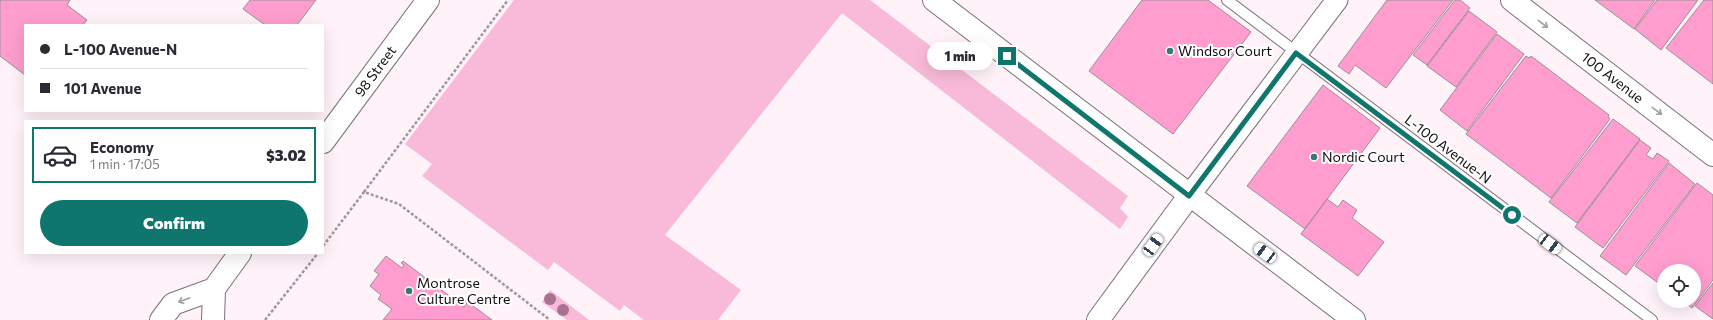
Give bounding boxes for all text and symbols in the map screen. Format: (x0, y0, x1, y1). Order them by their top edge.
one-way arrow (1537, 19, 1548, 28)
text: L-100 Avenue-N (64, 40, 177, 58)
street label: 98 Street (350, 42, 400, 100)
callout: 1 min (927, 42, 993, 70)
place label: Windsor Court (1178, 42, 1272, 59)
marker: Windsor Court (1165, 46, 1175, 56)
route end (998, 47, 1016, 65)
text: 1 min (944, 48, 976, 64)
street label: 100 Avenue (1579, 48, 1647, 106)
text: 101 Avenue (64, 79, 141, 97)
one-way arrow (1651, 107, 1662, 116)
street label: L-100 Avenue-N (1402, 111, 1495, 187)
icon: car (42, 137, 78, 173)
text: Economy (90, 138, 154, 156)
text: $3.02 (266, 146, 306, 164)
place label: Nordic Court (1322, 148, 1405, 165)
marker: Nordic Court (1309, 152, 1319, 162)
text: 1 min · 17:05 (90, 156, 160, 172)
button: Confirm (40, 200, 308, 246)
route start (1503, 206, 1521, 224)
car (1141, 232, 1165, 258)
car (1537, 232, 1563, 256)
car (1252, 241, 1278, 265)
map controls (1657, 264, 1701, 308)
button: locate (1657, 264, 1701, 308)
place label: Montrose Culture Centre (417, 274, 510, 307)
marker: Montrose Culture Centre (404, 286, 414, 296)
one-way arrow (178, 297, 190, 305)

